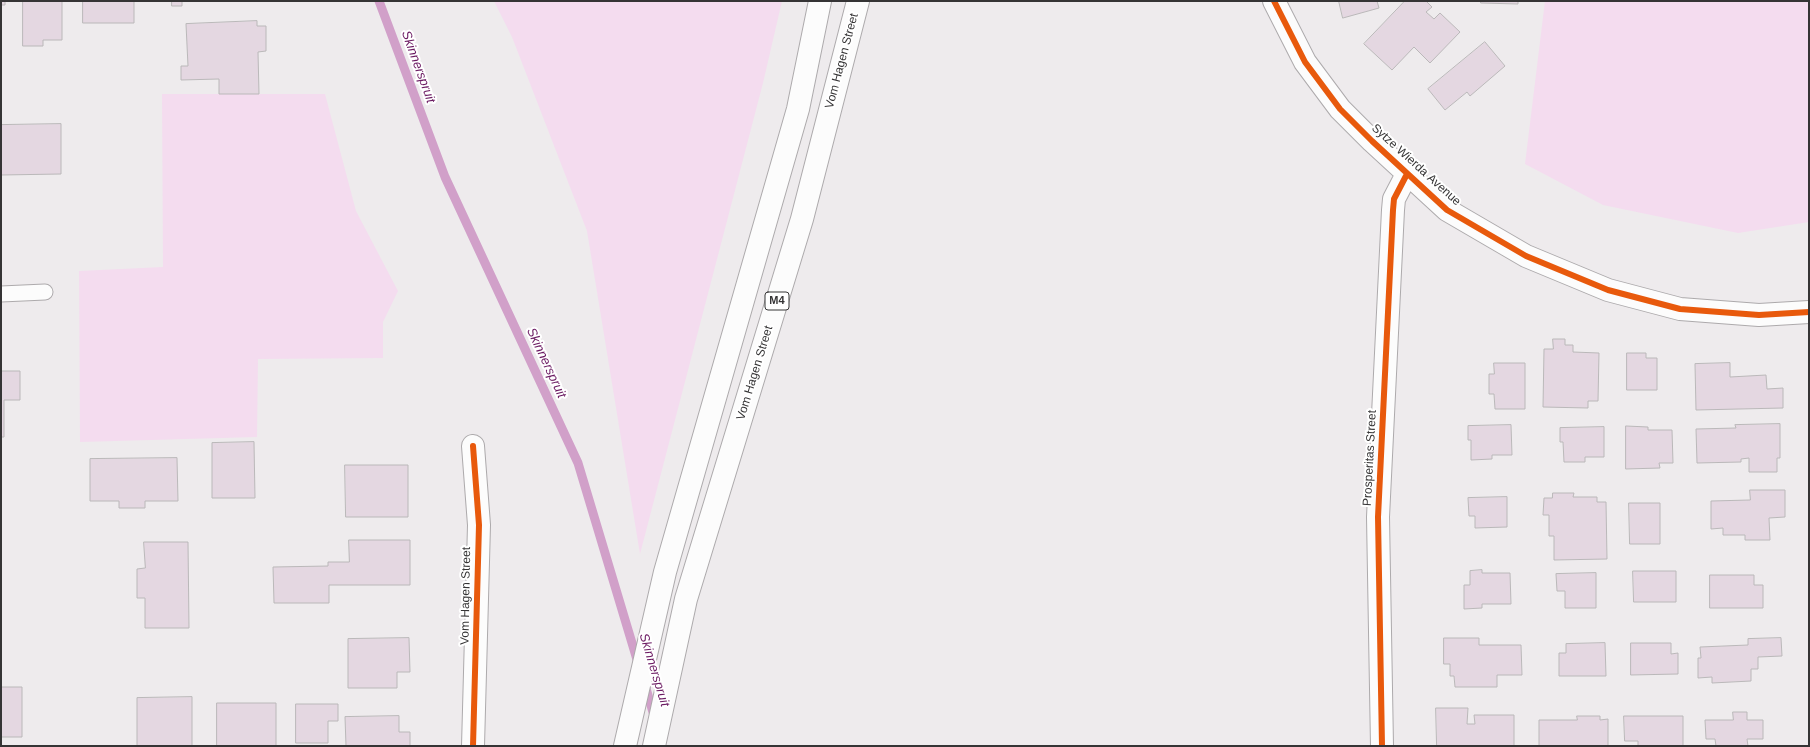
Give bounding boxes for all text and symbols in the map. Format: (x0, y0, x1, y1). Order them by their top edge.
street label: Vom Hagen Street (822, 12, 862, 110)
water label: Skinnerspruit (398, 29, 438, 105)
street label: Sytze Wierda Avenue (1368, 121, 1464, 209)
road number: M4 (765, 292, 789, 310)
street label: Vom Hagen Street (734, 324, 776, 422)
water label: Skinnerspruit (523, 325, 569, 401)
street label: Prosperitas Street (1360, 410, 1380, 506)
street label: Vom Hagen Street (458, 547, 474, 645)
water label: Skinnerspruit (635, 631, 673, 709)

